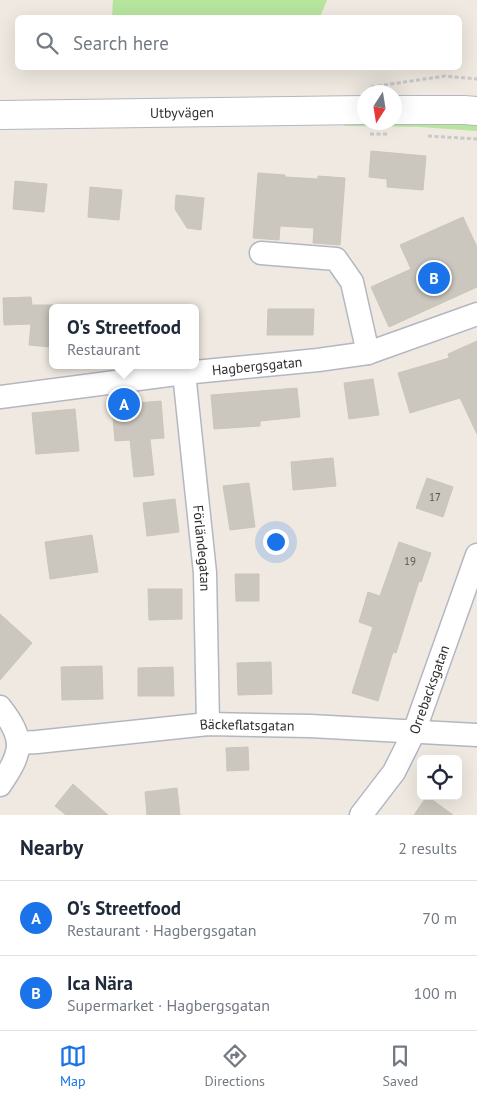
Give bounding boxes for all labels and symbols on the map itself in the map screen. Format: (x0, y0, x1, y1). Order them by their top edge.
north arrow (357, 85, 402, 130)
street label: Utbyvägen (150, 103, 214, 122)
pin: B (418, 259, 450, 297)
street label: Hagbergsgatan (211, 353, 303, 379)
pin: A (108, 385, 140, 423)
house number: 17 (429, 490, 441, 504)
street label: Förländegatan (189, 504, 214, 591)
your location (263, 529, 289, 555)
house number: 19 (404, 554, 416, 568)
street label: Orrebacksgatan (405, 642, 453, 737)
street label: Bäckeflatsgatan (199, 715, 295, 735)

